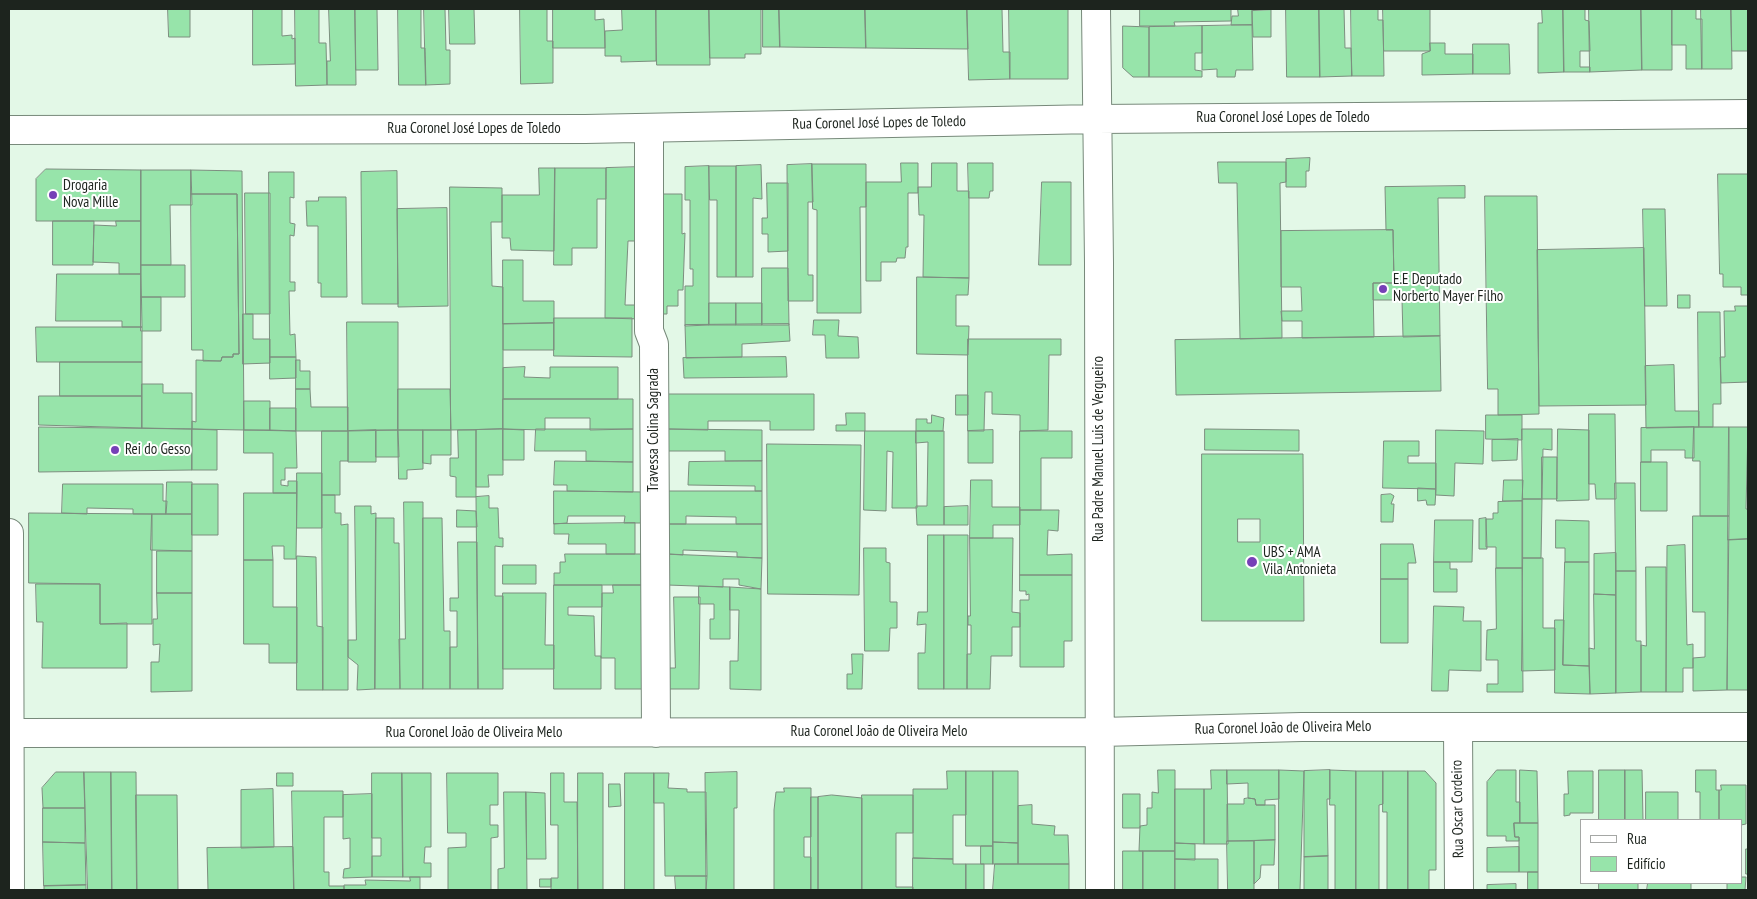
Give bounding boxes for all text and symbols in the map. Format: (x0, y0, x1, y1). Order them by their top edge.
street label: Rua Coronel José Lopes de Toledo (1196, 109, 1370, 127)
street label: Rua Coronel José Lopes de Toledo (792, 112, 966, 134)
street label: Rua Coronel José Lopes de Toledo (387, 120, 561, 138)
place label: Drogaria Nova Mille (63, 177, 118, 212)
marker: Drogaria Nova Mille (47, 189, 59, 201)
place label: E.E Deputado Norberto Mayer Filho (1393, 271, 1503, 306)
marker: E.E Deputado Norberto Mayer Filho (1377, 283, 1389, 295)
street label: Rua Padre Manuel Luis de Vergueiro (1090, 356, 1108, 542)
street label: Travessa Colina Sagrada (645, 368, 663, 492)
place label: Rei do Gesso (125, 441, 191, 459)
marker: Rei do Gesso (109, 444, 121, 456)
place label: UBS + AMA Vila Antonieta (1263, 544, 1336, 579)
marker: UBS + AMA Vila Antonieta (1245, 555, 1259, 569)
street label: Rua Coronel João de Oliveira Melo (1194, 717, 1372, 739)
street label: Rua Coronel João de Oliveira Melo (791, 723, 967, 741)
street label: Rua Coronel João de Oliveira Melo (386, 724, 562, 742)
street label: Rua Oscar Cordeiro (1448, 760, 1468, 858)
legend (1580, 819, 1742, 884)
text: Rua (1627, 829, 1647, 848)
text: Edifício (1627, 854, 1665, 873)

